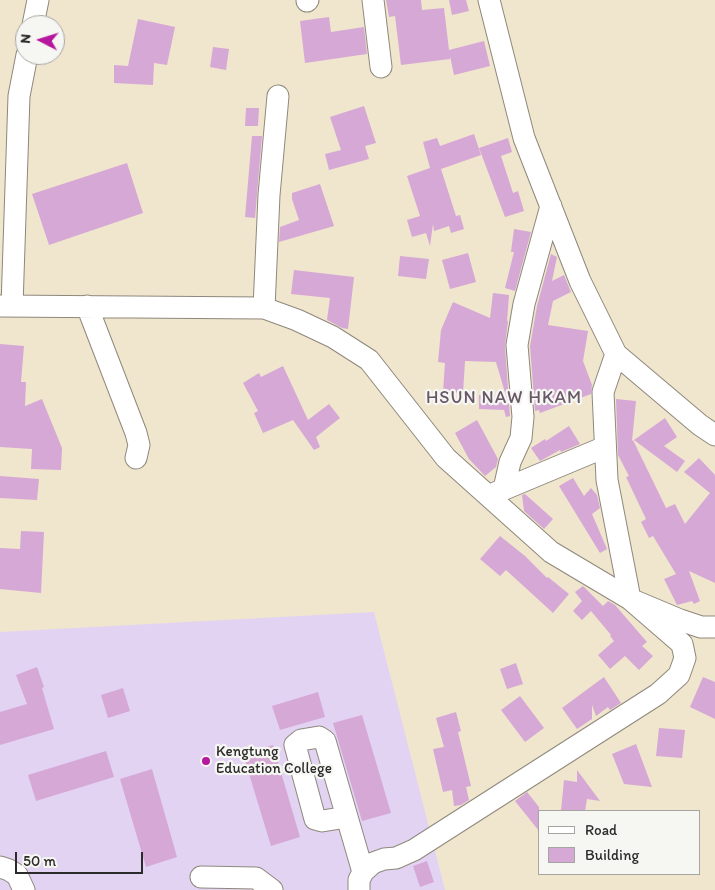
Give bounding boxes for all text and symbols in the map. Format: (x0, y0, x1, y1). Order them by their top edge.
north arrow (15, 15, 65, 65)
text: N (17, 33, 34, 44)
district label: HSUN NAW HKAM (424, 387, 584, 409)
place label: Kengtung Education College (216, 743, 332, 778)
marker: Kengtung Education College (200, 755, 212, 767)
legend (538, 810, 700, 875)
text: Road (585, 821, 617, 839)
scale bar (18, 842, 145, 874)
text: Building (585, 846, 639, 864)
text: 50 m (23, 852, 56, 870)

